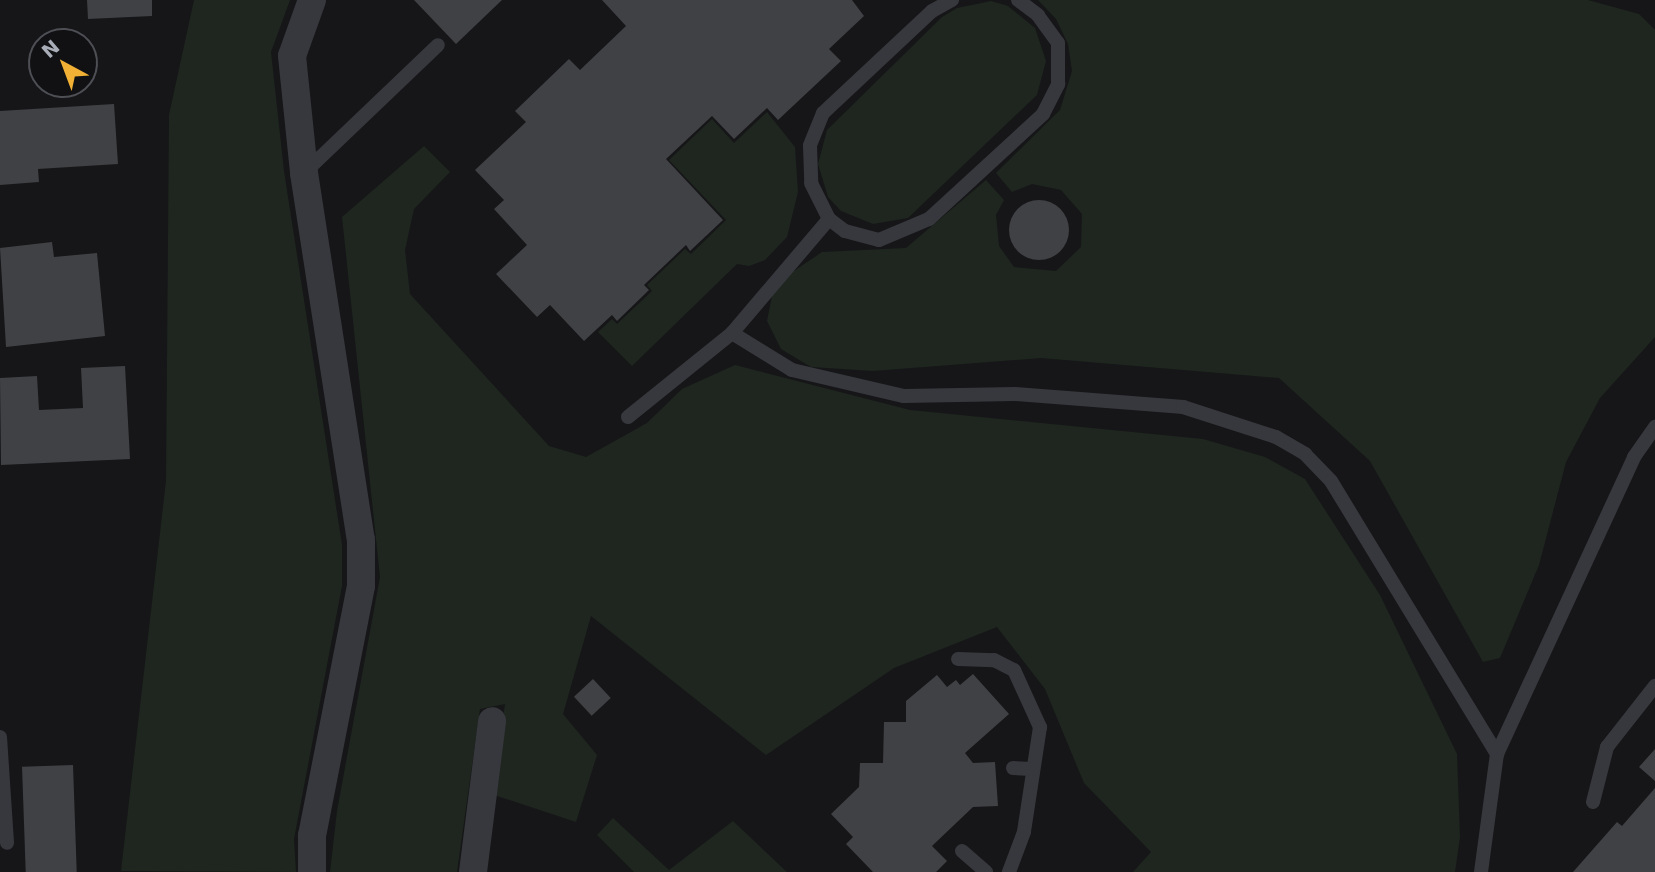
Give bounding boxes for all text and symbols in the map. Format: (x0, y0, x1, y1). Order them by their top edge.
north arrow (28, 28, 98, 98)
text: N (37, 35, 64, 62)

